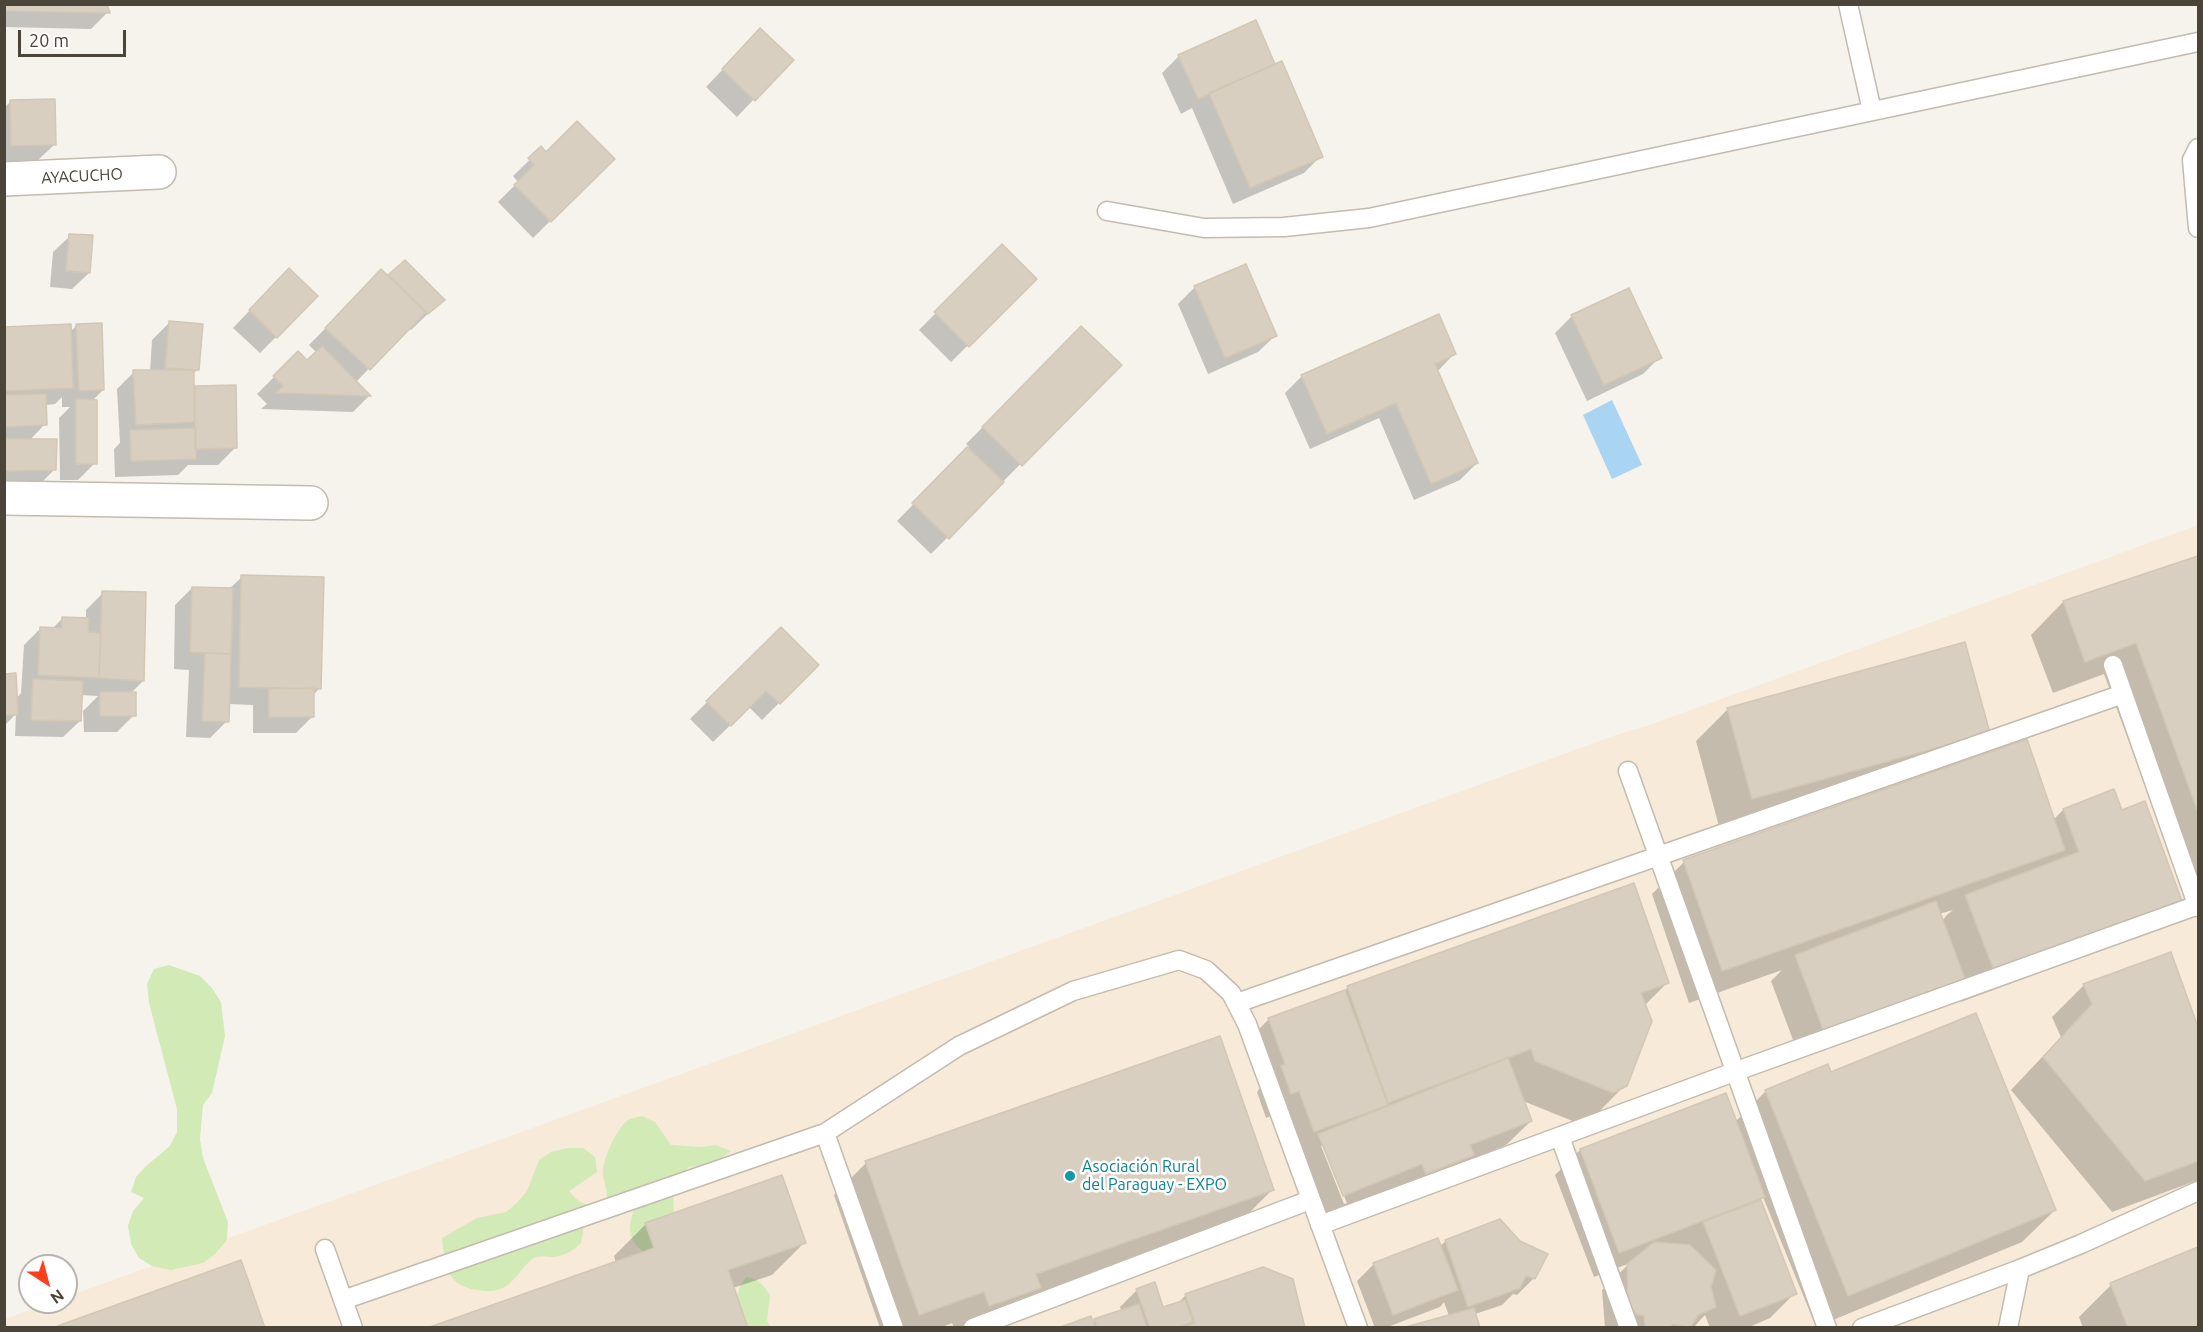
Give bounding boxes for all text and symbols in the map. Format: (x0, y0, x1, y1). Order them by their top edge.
scale bar (21, 18, 129, 56)
text: 20 m (29, 30, 69, 50)
street label: AYACUCHO (41, 164, 123, 188)
place label: Asociación Rural del Paraguay - EXPO (1082, 1157, 1227, 1195)
marker: Asociación Rural del Paraguay - EXPO (1063, 1169, 1077, 1183)
north arrow (18, 1254, 78, 1314)
text: N (47, 1286, 68, 1308)

